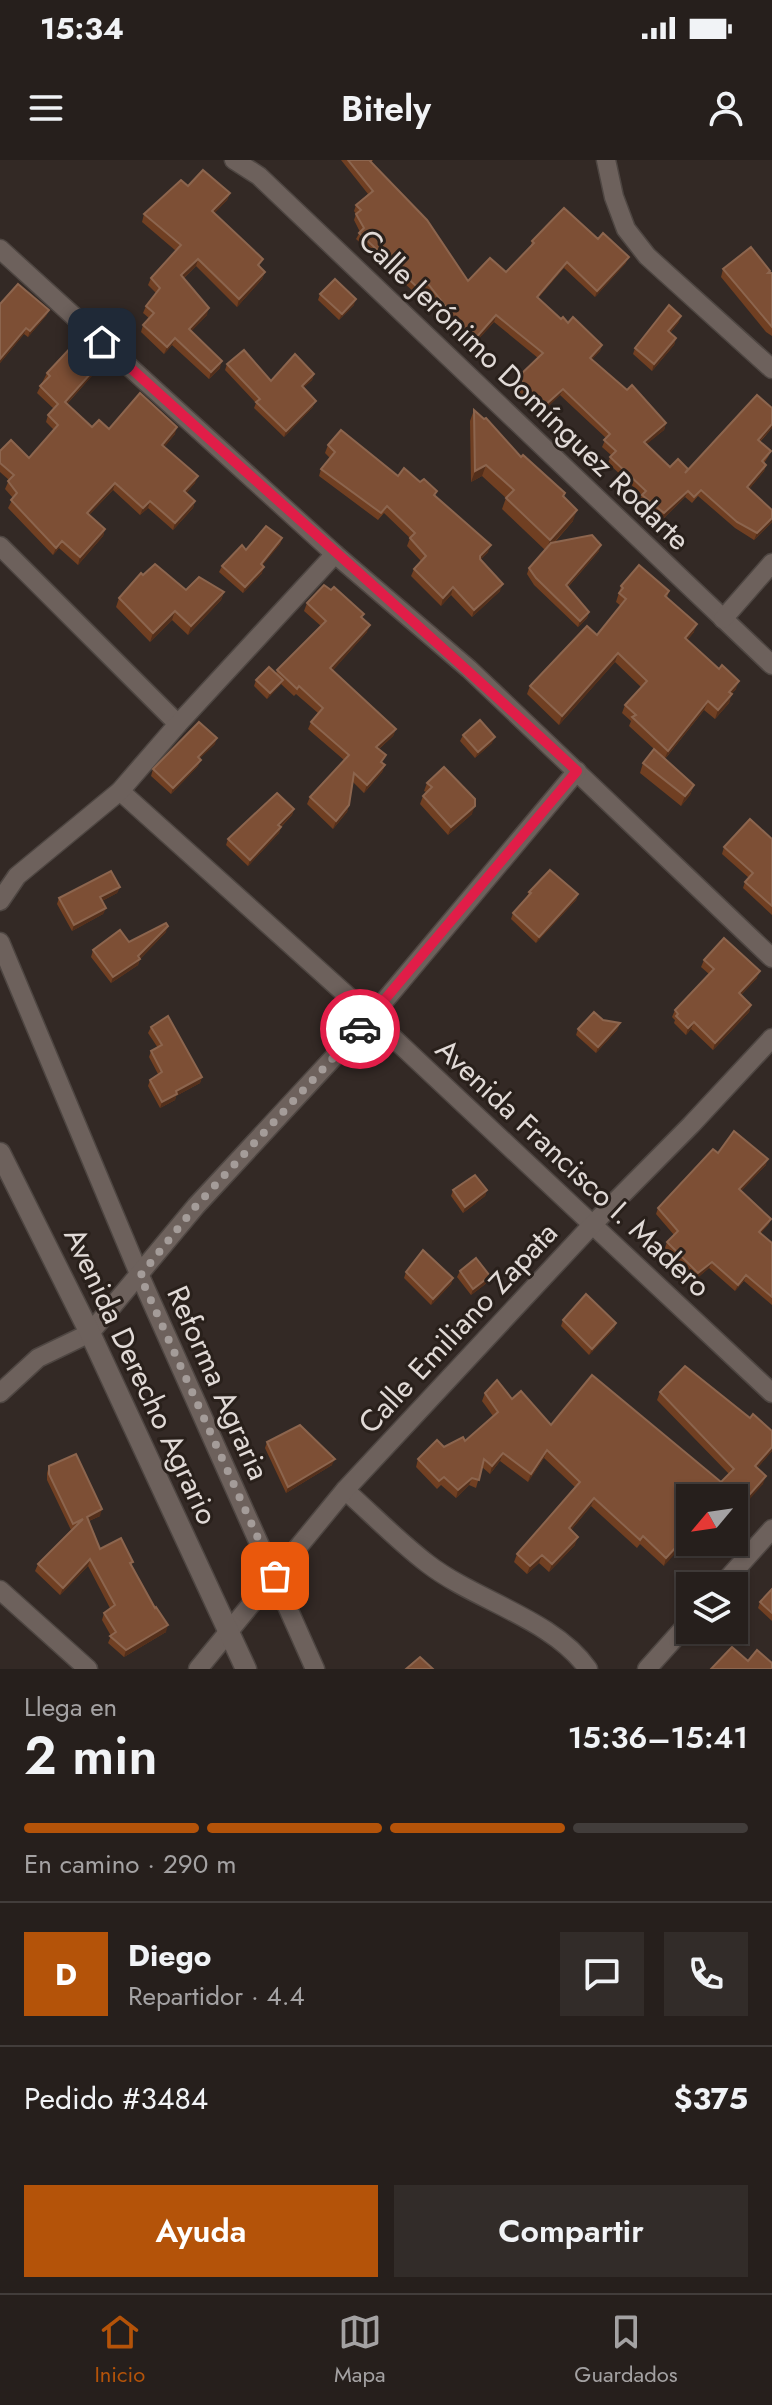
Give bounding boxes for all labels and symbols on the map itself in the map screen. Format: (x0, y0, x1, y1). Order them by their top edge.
street label: Calle Jerónimo Domínguez Rodarte (349, 219, 700, 560)
pin (68, 308, 136, 376)
courier (320, 989, 400, 1069)
street label: Avenida Francisco I. Madero (426, 1028, 720, 1307)
street label: Calle Emiliano Zapata (348, 1212, 567, 1443)
street label: Avenida Derecho Agrario (54, 1220, 229, 1531)
street label: Reforma Agraria (156, 1279, 280, 1487)
north arrow (676, 1484, 748, 1556)
pin (241, 1542, 309, 1610)

